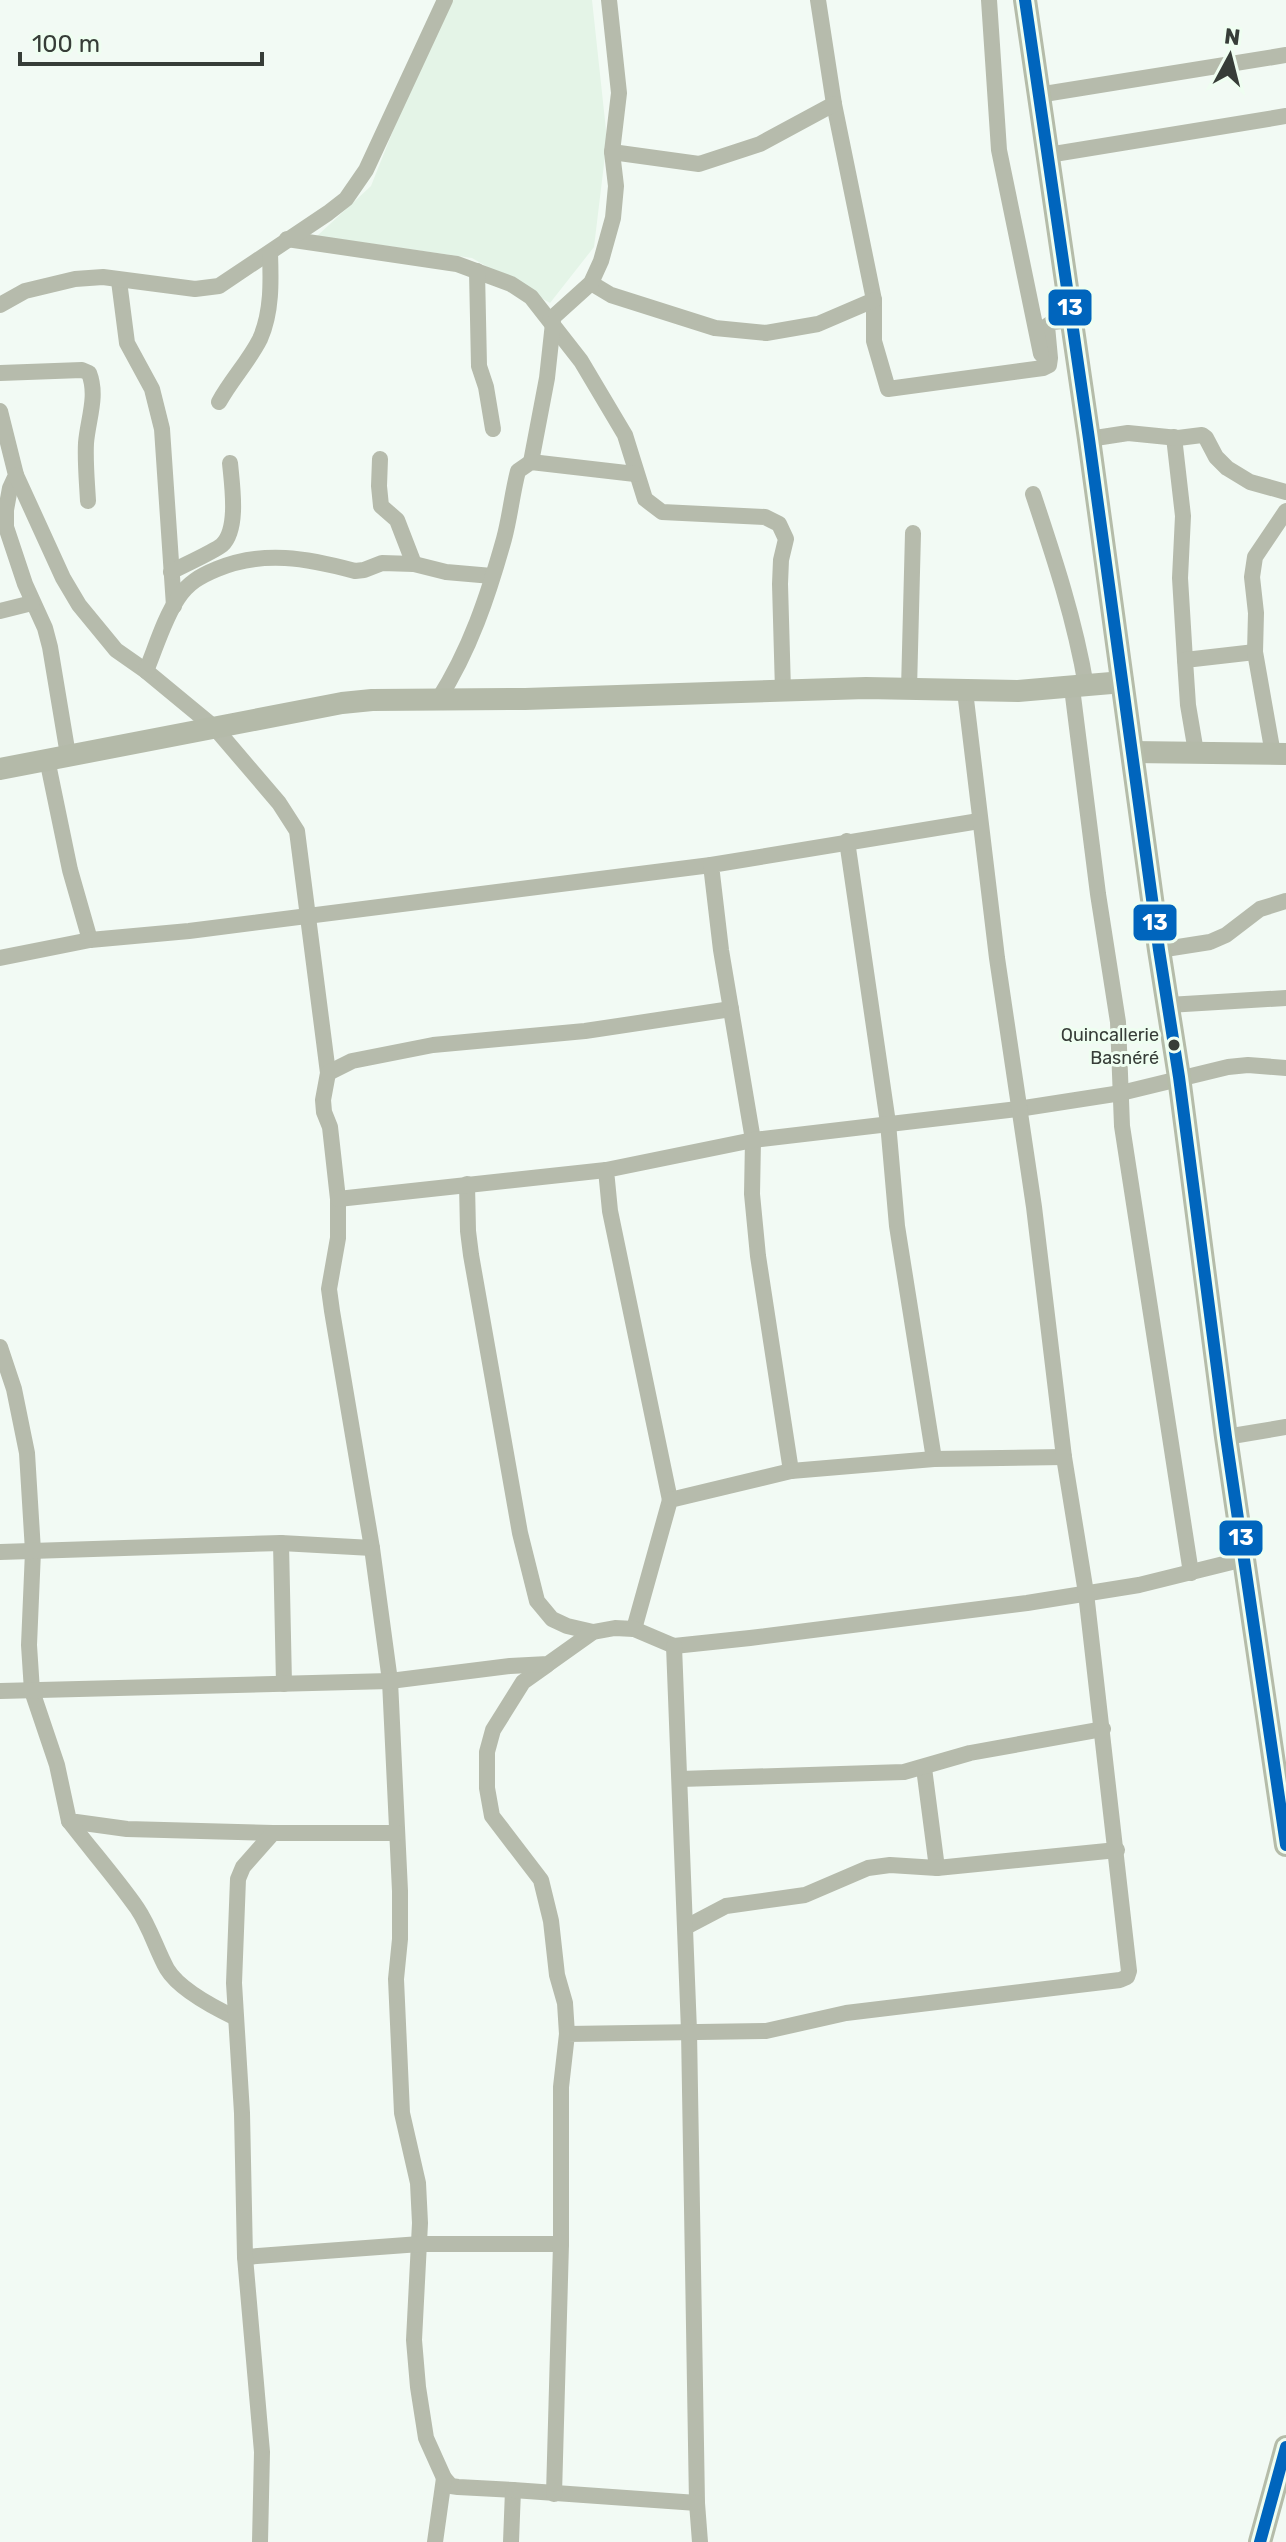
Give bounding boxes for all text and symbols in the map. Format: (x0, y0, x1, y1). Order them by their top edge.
scale bar (20, 16, 262, 66)
north arrow (1190, 16, 1270, 96)
text: N (1223, 22, 1242, 51)
text: 100 m (32, 30, 100, 58)
line badge: 13 (1047, 288, 1093, 327)
text: 13 (1057, 294, 1083, 321)
line badge: 13 (1132, 903, 1178, 942)
text: 13 (1142, 909, 1168, 936)
place label: Quincallerie Basnéré (1061, 1024, 1159, 1069)
marker: Quincallerie Basnéré (1166, 1037, 1182, 1053)
line badge: 13 (1218, 1519, 1264, 1557)
text: 13 (1228, 1524, 1254, 1551)

